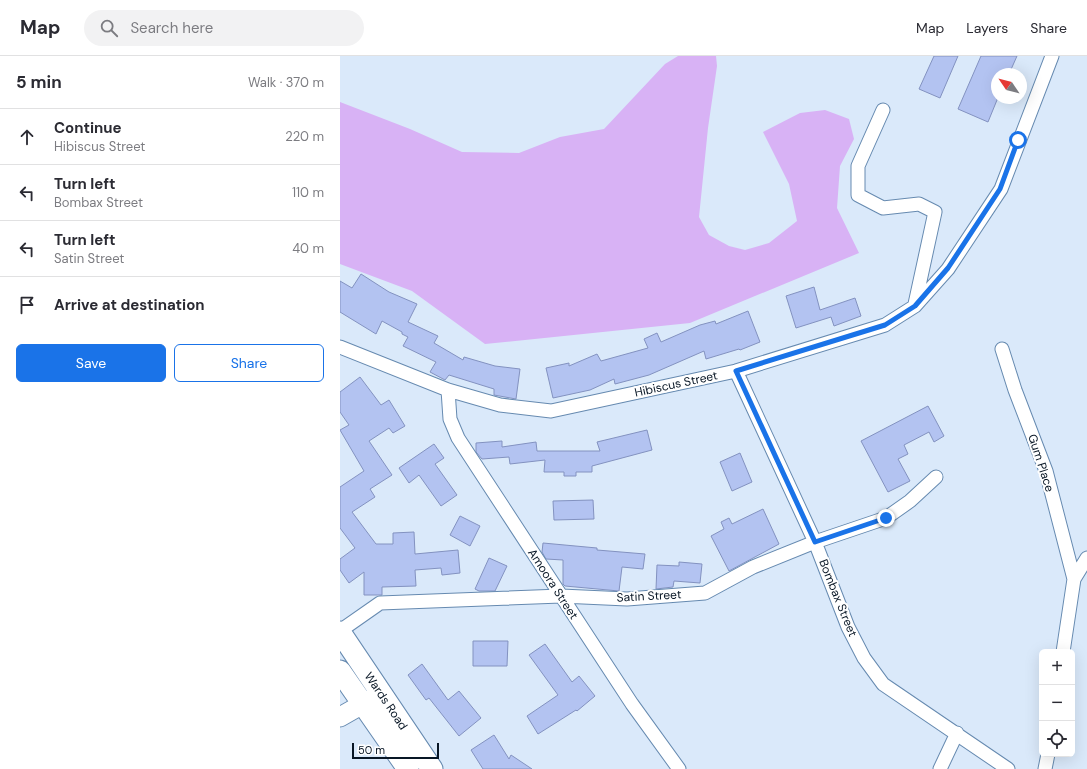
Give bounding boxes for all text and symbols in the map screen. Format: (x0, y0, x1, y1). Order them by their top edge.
search box (84, 10, 364, 46)
text: Map (20, 15, 60, 40)
icon: search (98, 17, 120, 39)
text: Search here (130, 18, 213, 38)
text: Map (916, 19, 944, 37)
text: Layers (966, 19, 1008, 37)
text: Share (1030, 19, 1067, 37)
north arrow (991, 68, 1027, 104)
text: 5 min (16, 71, 62, 93)
text: Walk · 370 m (248, 74, 324, 91)
text: Continue (54, 118, 122, 138)
icon: ahead (16, 126, 38, 148)
text: 220 m (285, 128, 324, 145)
route start (1009, 131, 1027, 149)
text: Hibiscus Street (54, 138, 145, 155)
text: Turn left (54, 174, 115, 194)
icon: left (16, 182, 38, 204)
text: 110 m (292, 184, 324, 201)
text: Bombax Street (54, 194, 143, 211)
text: Turn left (54, 230, 115, 250)
icon: left (16, 238, 38, 260)
text: 40 m (292, 240, 324, 257)
text: Satin Street (54, 250, 124, 267)
icon: arrive (16, 294, 38, 316)
text: Arrive at destination (54, 295, 205, 315)
button: Save (16, 344, 166, 382)
button: Share (174, 344, 324, 382)
street label: Hibiscus Street (633, 367, 719, 401)
street label: Gum Place (1024, 432, 1058, 494)
route end (877, 509, 895, 527)
street label: Amoora Street (524, 546, 582, 623)
street label: Bombax Street (815, 557, 861, 639)
street label: Satin Street (616, 586, 682, 606)
map controls (1039, 649, 1075, 757)
button: + (1039, 649, 1075, 685)
street label: Wards Road (361, 669, 411, 733)
button: − (1039, 685, 1075, 721)
button: locate (1039, 721, 1075, 757)
scale bar (352, 741, 439, 760)
text: 50 m (358, 743, 385, 757)

